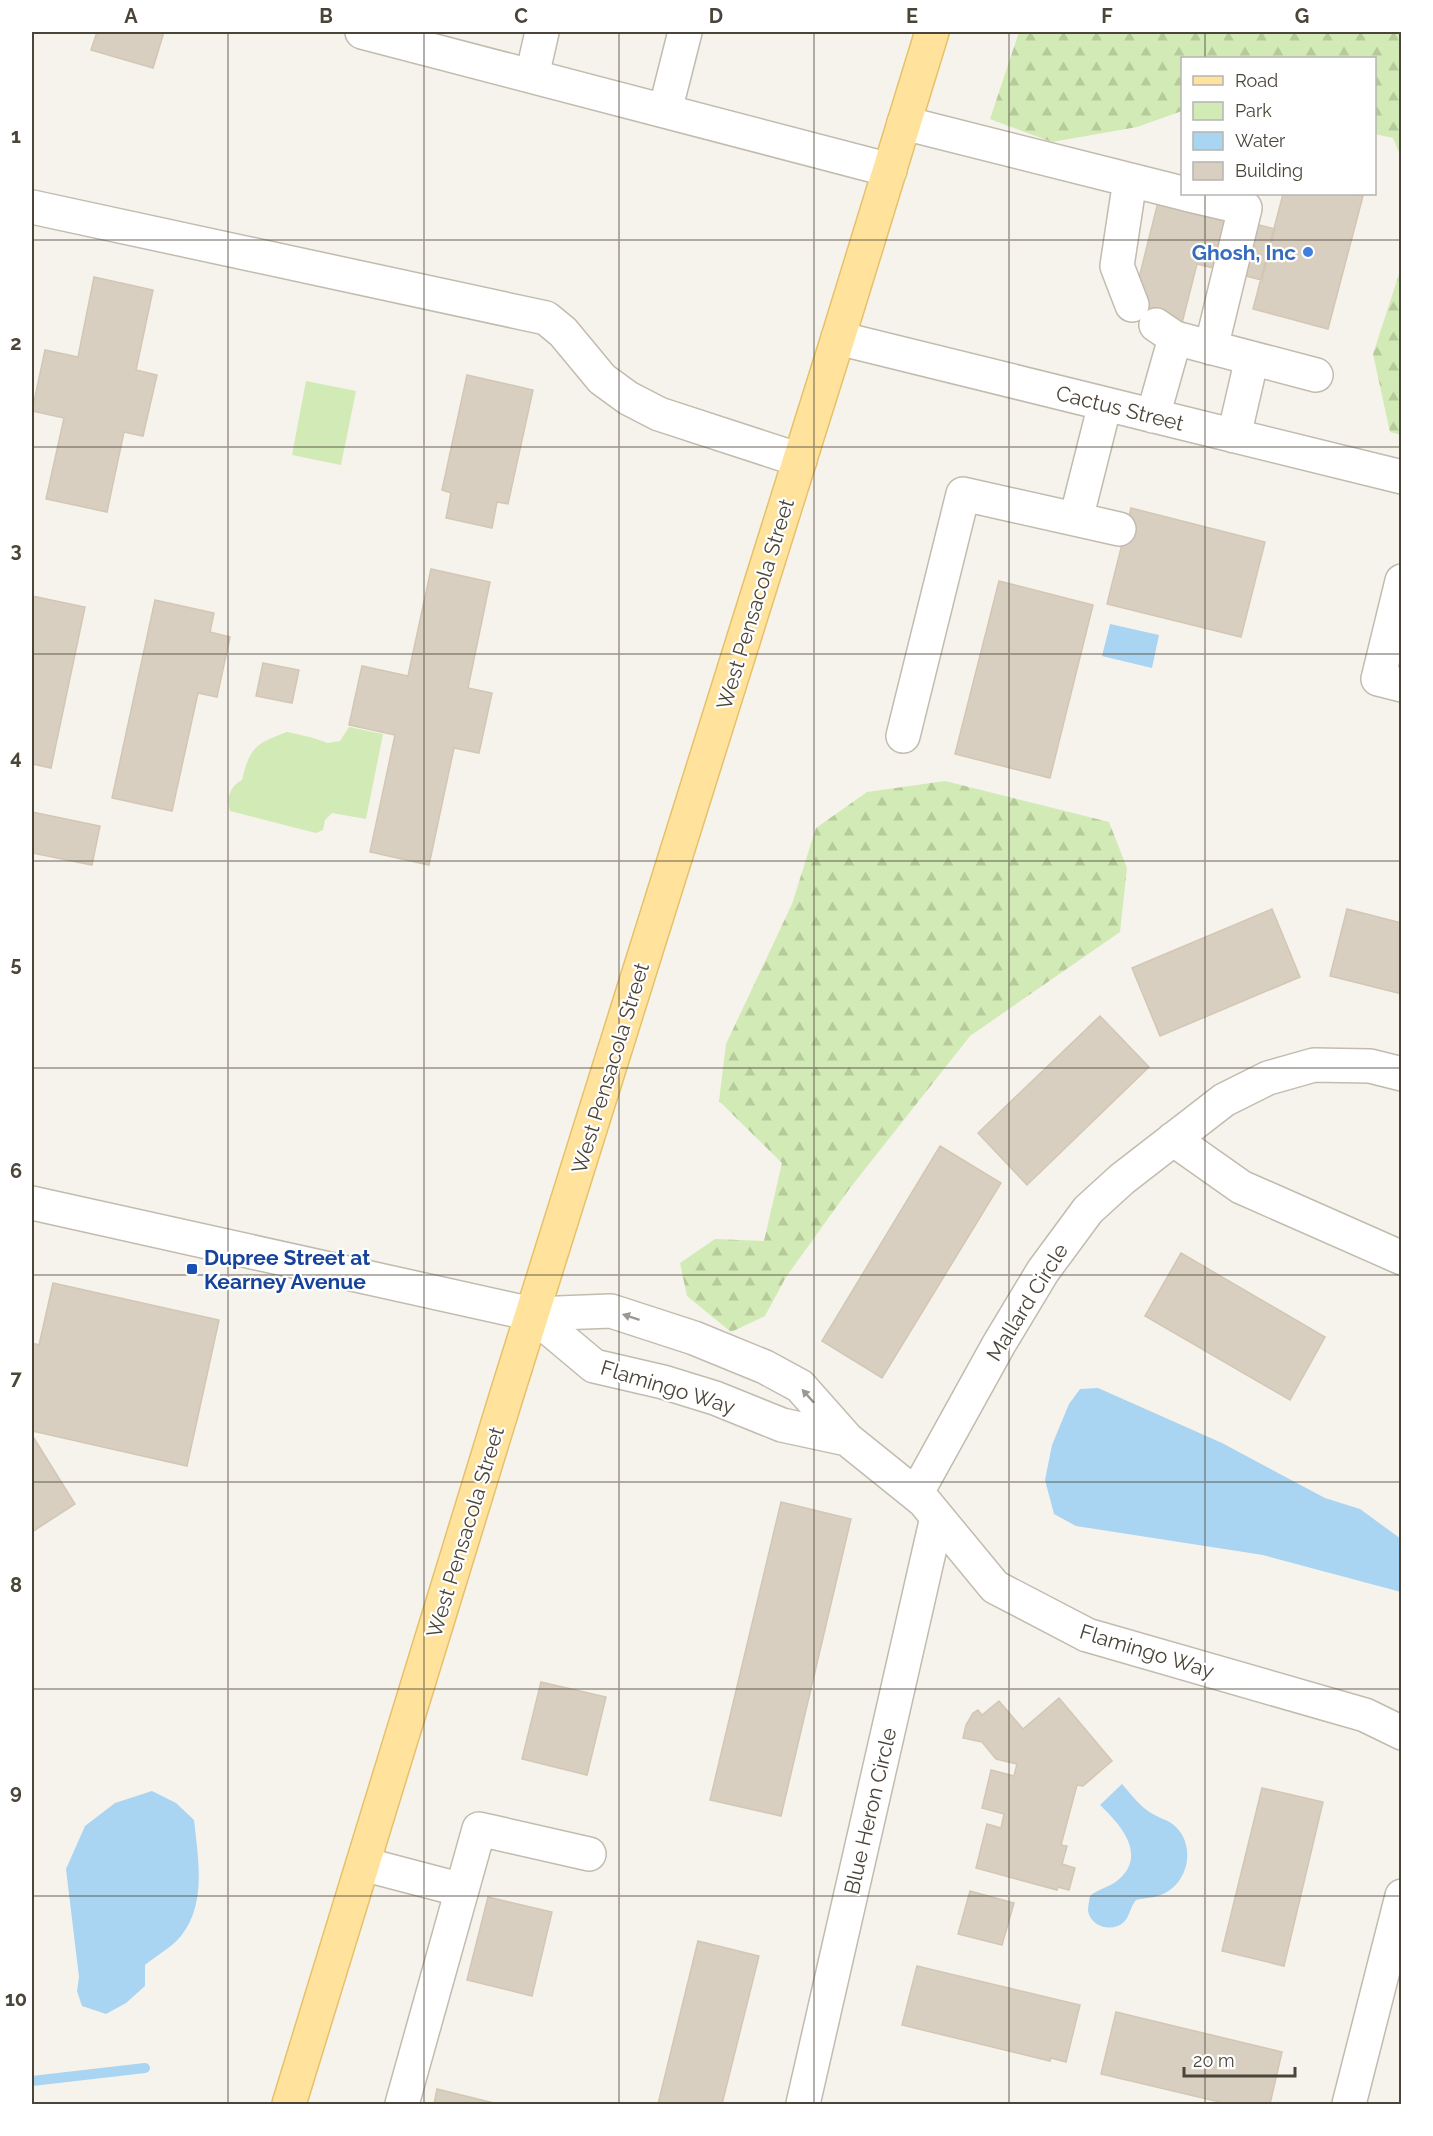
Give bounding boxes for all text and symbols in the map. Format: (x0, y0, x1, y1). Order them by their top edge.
text: A (124, 4, 138, 28)
text: B (319, 4, 333, 28)
text: C (514, 4, 528, 28)
text: D (709, 4, 723, 28)
text: E (906, 4, 918, 28)
text: F (1101, 4, 1113, 28)
text: G (1295, 4, 1309, 28)
legend (1181, 57, 1376, 195)
text: Road (1235, 70, 1278, 91)
text: Park (1235, 100, 1272, 121)
text: 1 (11, 124, 21, 148)
text: Water (1235, 130, 1286, 151)
text: Building (1235, 160, 1303, 181)
place label: Ghosh, Inc (1192, 240, 1296, 265)
marker: Ghosh, Inc (1301, 245, 1315, 259)
text: 2 (10, 331, 22, 355)
street label: Cactus Street (1054, 380, 1186, 436)
street label: West Pensacola Street (711, 496, 799, 712)
text: 3 (10, 538, 22, 562)
text: 4 (10, 745, 22, 769)
text: 5 (10, 952, 22, 976)
street label: West Pensacola Street (566, 960, 654, 1176)
text: 6 (10, 1159, 22, 1183)
street label: Mallard Circle (981, 1239, 1073, 1365)
place label: Dupree Street at Kearney Avenue (204, 1245, 370, 1294)
marker: Dupree Street at Kearney Avenue (185, 1262, 199, 1276)
one-way arrow (622, 1312, 640, 1322)
street label: Flamingo Way (598, 1355, 738, 1419)
text: 7 (10, 1366, 22, 1390)
one-way arrow (802, 1389, 815, 1404)
street label: West Pensacola Street (421, 1424, 509, 1640)
text: 8 (10, 1573, 22, 1597)
street label: Flamingo Way (1077, 1619, 1217, 1683)
street label: Blue Heron Circle (839, 1725, 901, 1897)
text: 9 (10, 1780, 22, 1804)
text: 10 (5, 1987, 27, 2011)
scale bar (1184, 2040, 1295, 2078)
text: 20 m (1193, 2050, 1235, 2071)

